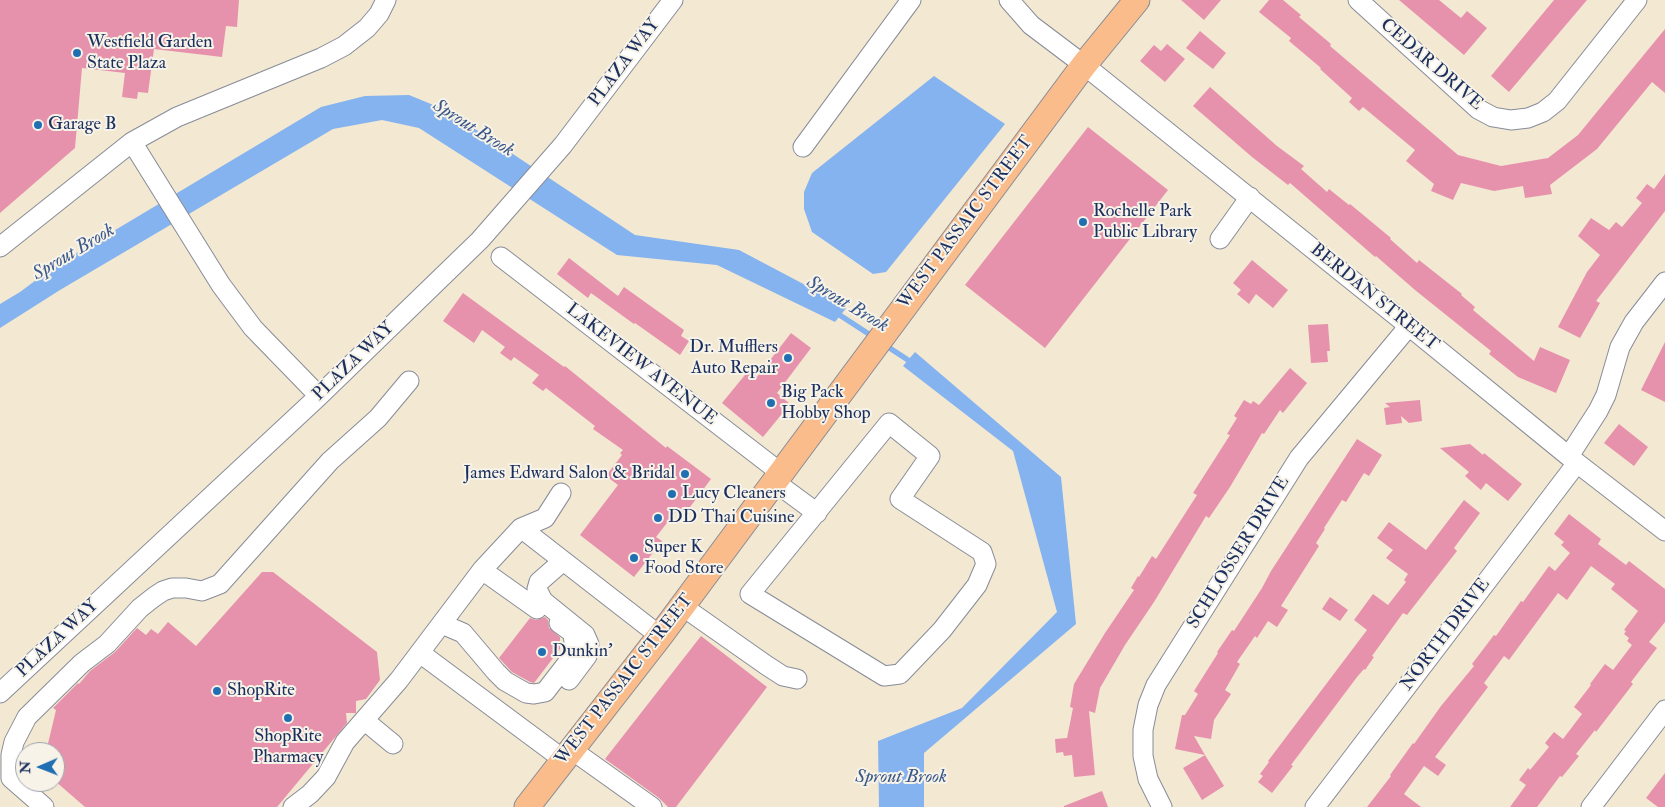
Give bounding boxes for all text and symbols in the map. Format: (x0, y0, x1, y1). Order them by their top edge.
street label: PLAZA WAY (585, 15, 665, 111)
street label: CEDAR DRIVE (1375, 15, 1487, 115)
place label: Westfield Garden State Plaza (87, 32, 213, 74)
marker: Westfield Garden State Plaza (71, 47, 83, 59)
water label: Sprout Brook (428, 95, 518, 163)
place label: Garage B (48, 114, 117, 136)
marker: Garage B (32, 119, 44, 131)
street label: WEST PASSAIC STREET (894, 132, 1038, 314)
place label: Rochelle Park Public Library (1093, 201, 1197, 243)
marker: Rochelle Park Public Library (1077, 216, 1089, 228)
water label: Sprout Brook (29, 220, 119, 286)
street label: BERDAN STREET (1305, 240, 1443, 356)
water label: Sprout Brook (802, 272, 892, 338)
street label: LAKEVIEW AVENUE (561, 299, 721, 431)
street label: PLAZA WAY (309, 318, 399, 406)
place label: Dr. Mufflers Auto Repair (689, 337, 778, 379)
marker: Dr. Mufflers Auto Repair (782, 352, 794, 364)
place label: Big Pack Hobby Shop (781, 382, 871, 424)
marker: Big Pack Hobby Shop (765, 397, 777, 409)
place label: James Edward Salon & Bridal (463, 463, 675, 485)
marker: James Edward Salon & Bridal (679, 468, 691, 480)
street label: SCHLOSSER DRIVE (1183, 473, 1295, 633)
place label: Lucy Cleaners (682, 483, 786, 505)
marker: Lucy Cleaners (666, 488, 678, 500)
place label: DD Thai Cuisine (668, 507, 795, 529)
marker: DD Thai Cuisine (652, 512, 664, 524)
place label: Super K Food Store (644, 537, 723, 580)
marker: Super K Food Store (628, 552, 640, 564)
street label: NORTH DRIVE (1397, 575, 1495, 695)
street label: WEST PASSAIC STREET (552, 590, 698, 770)
street label: PLAZA WAY (12, 595, 104, 683)
place label: Dunkin' (552, 641, 613, 663)
marker: Dunkin' (536, 646, 548, 658)
place label: ShopRite (227, 680, 295, 702)
marker: ShopRite (211, 685, 223, 697)
marker: ShopRite Pharmacy (282, 712, 294, 724)
place label: ShopRite Pharmacy (253, 726, 323, 769)
north arrow (15, 742, 65, 792)
text: N (17, 761, 34, 774)
water label: Sprout Brook (855, 767, 947, 789)

